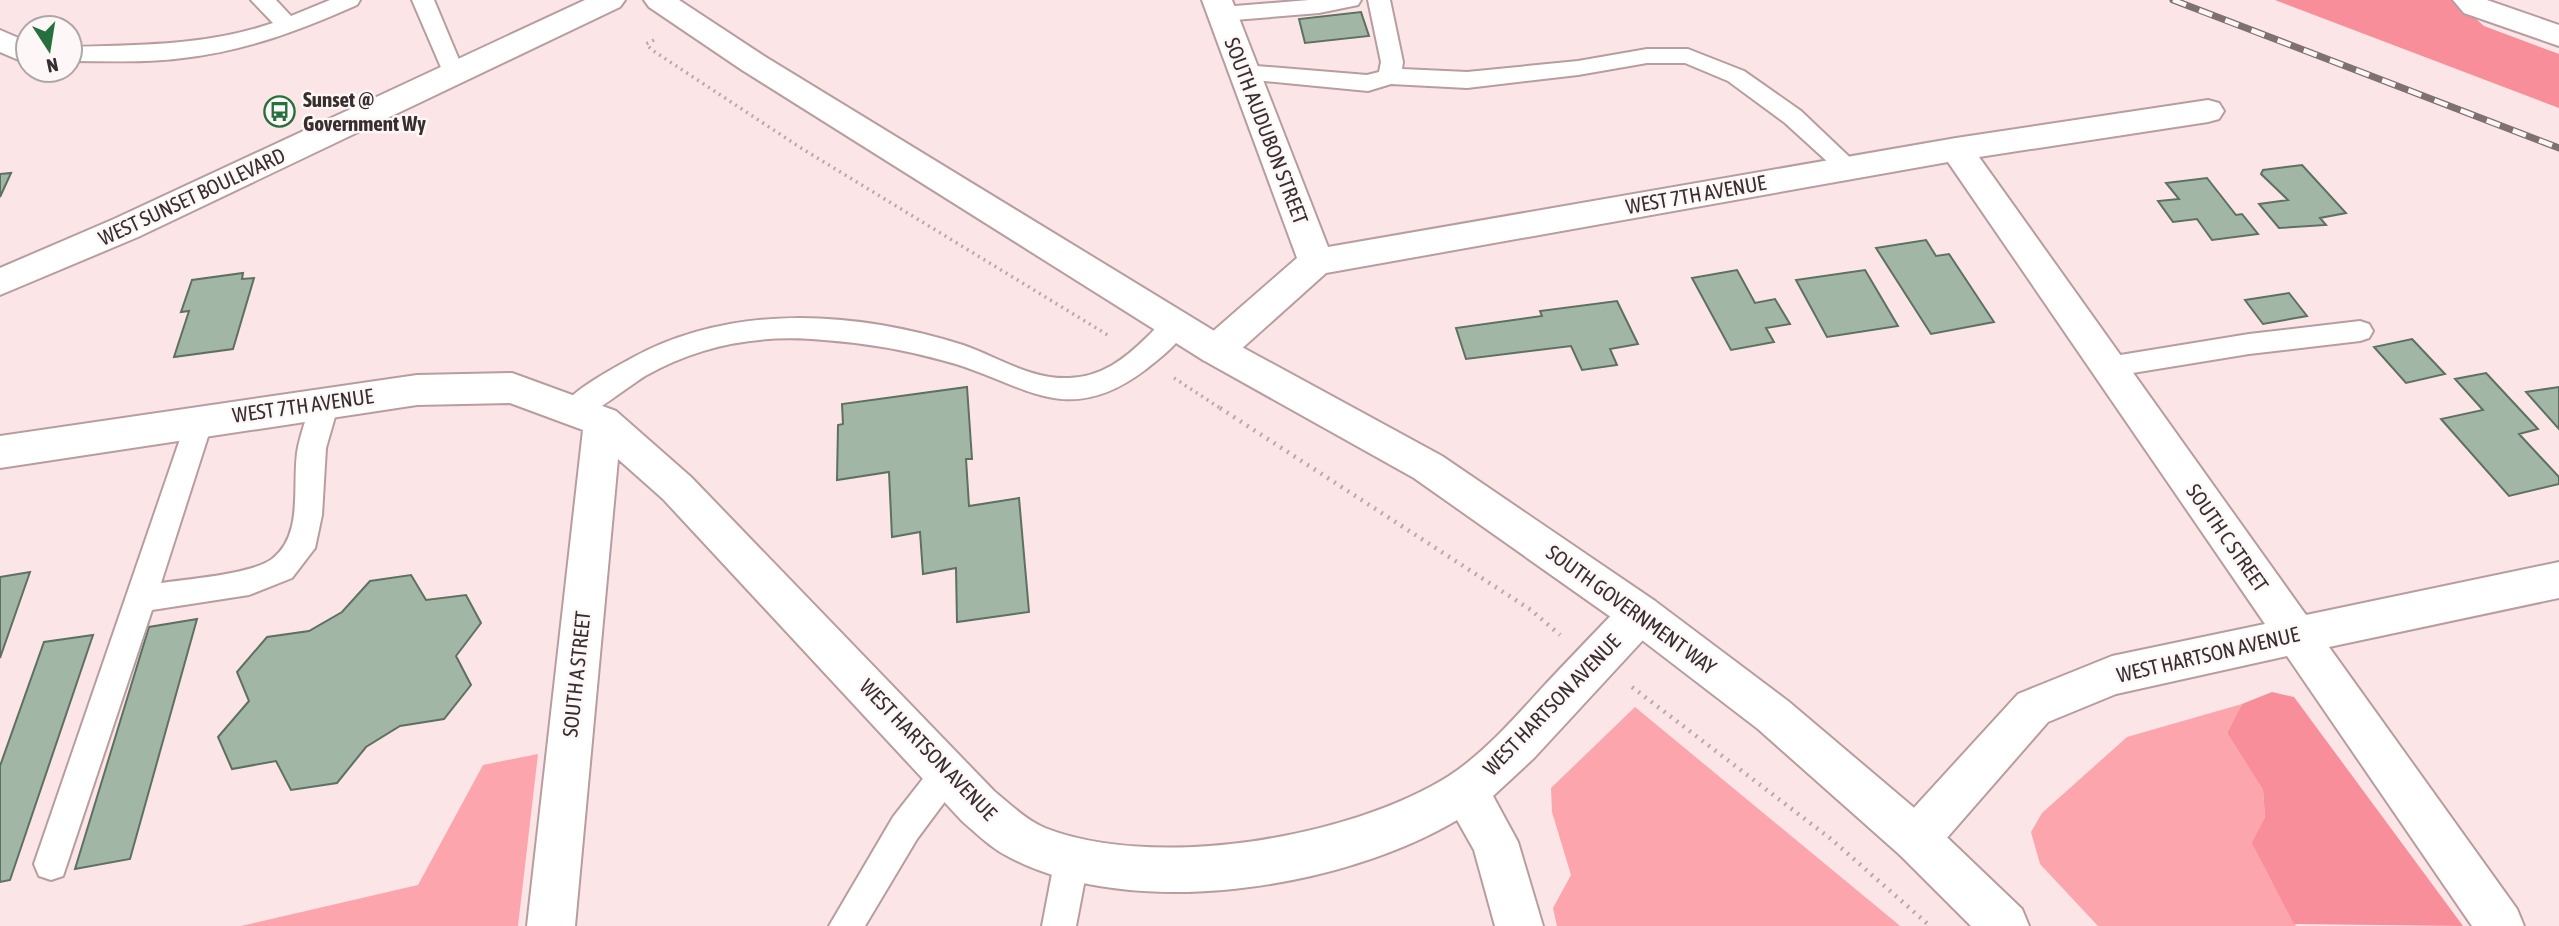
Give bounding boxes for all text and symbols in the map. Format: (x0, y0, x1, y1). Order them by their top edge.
north arrow (14, 14, 84, 84)
street label: SOUTH AUDUBON STREET (1220, 34, 1314, 227)
text: N (45, 54, 60, 78)
place label: Sunset @ Government Wy (303, 87, 426, 135)
bus stop icon: Sunset @ Government Wy (263, 95, 297, 129)
street label: WEST SUNSET BOULEVARD (95, 142, 288, 250)
street label: WEST 7TH AVENUE (1624, 170, 1768, 218)
street label: WEST 7TH AVENUE (231, 383, 375, 427)
street label: SOUTH C STREET (2182, 479, 2274, 596)
street label: SOUTH GOVERNMENT WAY (1542, 540, 1722, 679)
street label: SOUTH A STREET (557, 610, 595, 738)
street label: WEST HARTSON AVENUE (2114, 621, 2301, 687)
street label: WEST HARTSON AVENUE (1478, 629, 1625, 780)
street label: WEST HARTSON AVENUE (855, 674, 1002, 825)

